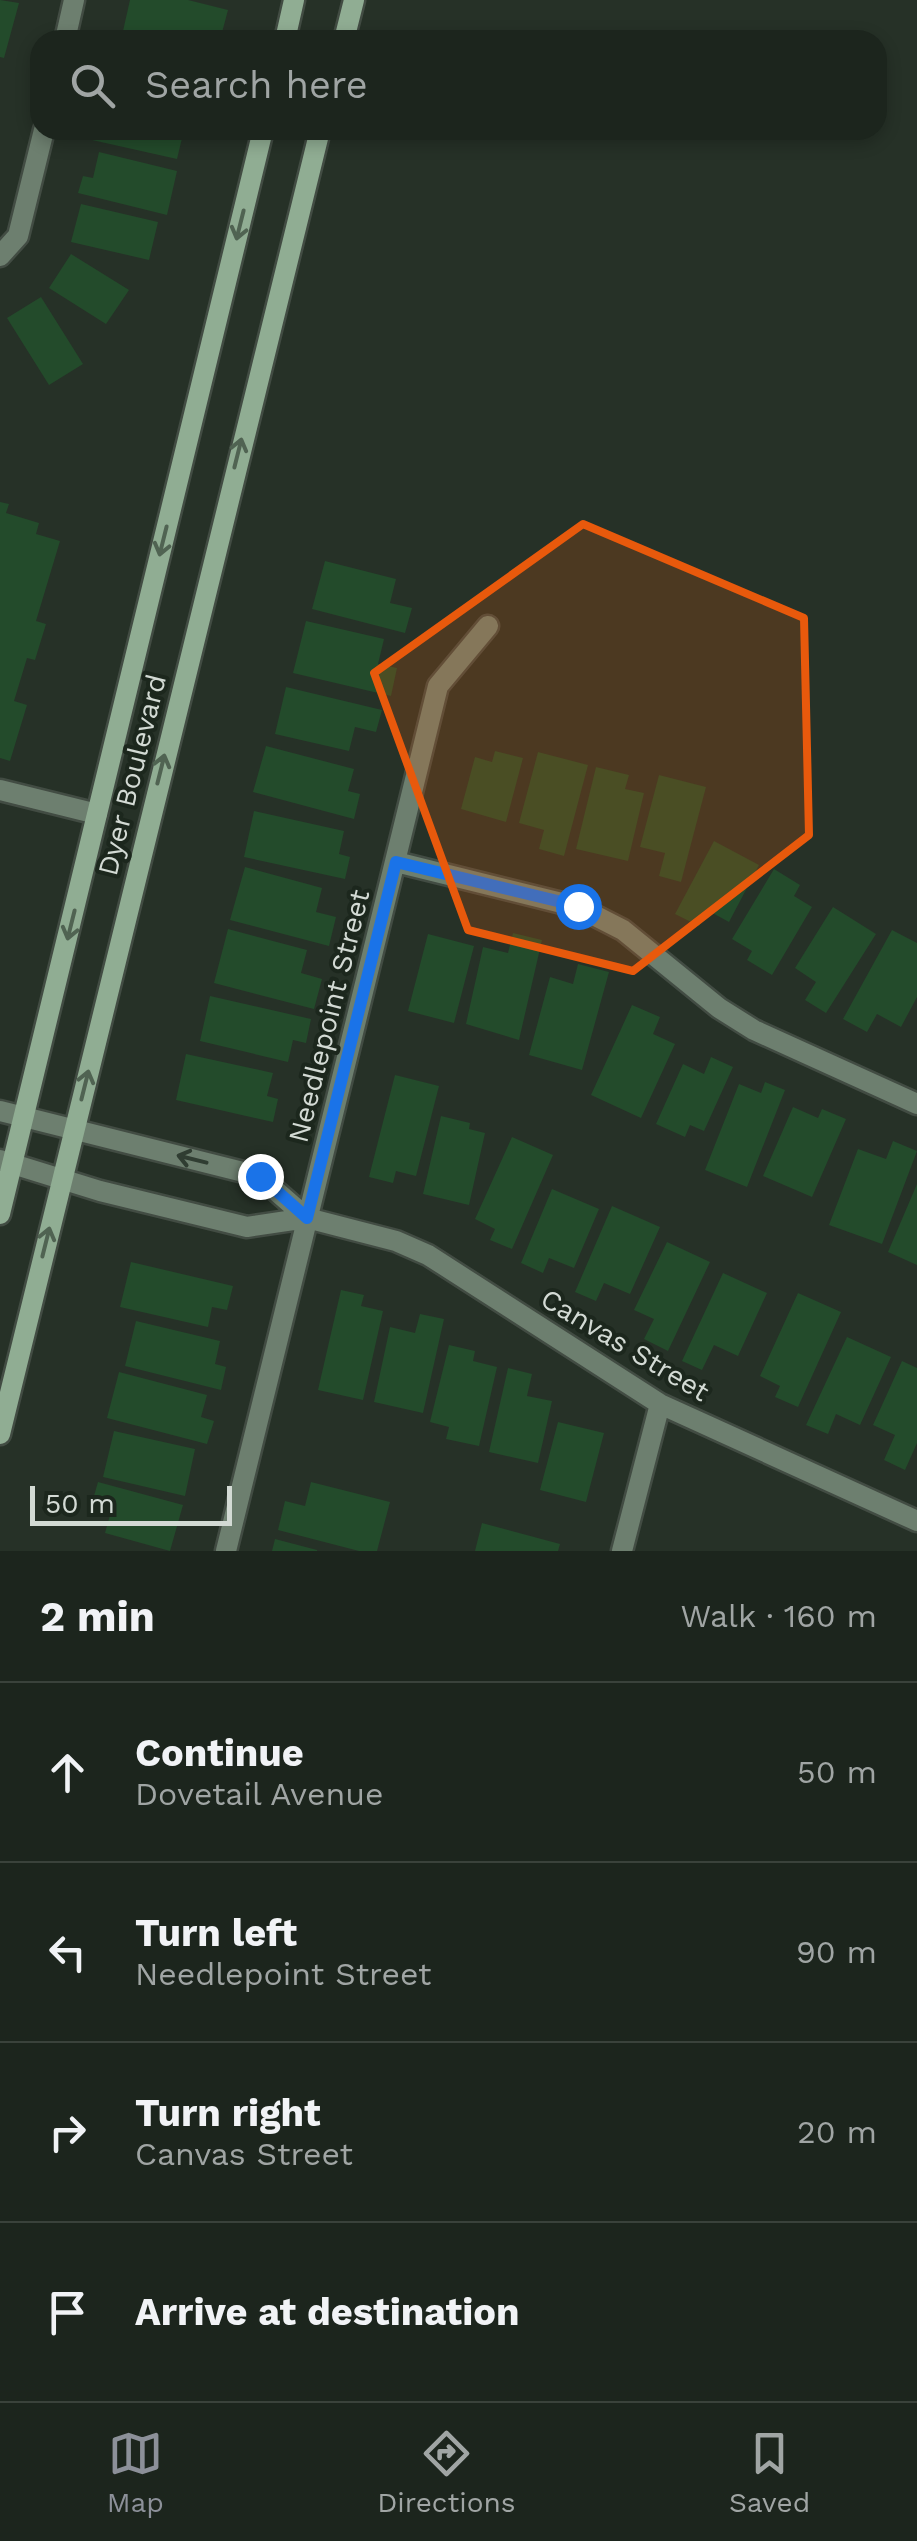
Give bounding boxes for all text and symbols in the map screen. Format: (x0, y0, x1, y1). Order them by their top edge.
search box (30, 30, 887, 140)
icon: search (65, 58, 120, 113)
text: Search here (145, 63, 368, 107)
one-way arrow (230, 208, 248, 240)
one-way arrow (230, 438, 248, 470)
one-way arrow (153, 525, 172, 556)
street label: Dyer Boulevard (91, 671, 173, 879)
one-way arrow (153, 754, 172, 785)
route start (556, 884, 602, 930)
street label: Needlepoint Street (282, 886, 376, 1146)
one-way arrow (60, 909, 79, 940)
one-way arrow (77, 1070, 95, 1102)
one-way arrow (177, 1149, 209, 1167)
route end (238, 1154, 284, 1200)
one-way arrow (38, 1227, 57, 1258)
street label: Canvas Street (535, 1282, 715, 1408)
scale bar (30, 1481, 232, 1526)
text: 50 m (45, 1487, 115, 1520)
text: 2 min (40, 1592, 155, 1641)
text: Walk · 160 m (681, 1597, 877, 1635)
text: Continue (135, 1731, 304, 1775)
icon: ahead (40, 1745, 95, 1800)
text: 50 m (797, 1753, 877, 1791)
text: Dovetail Avenue (135, 1775, 383, 1813)
text: Turn left (135, 1911, 297, 1955)
icon: left (40, 1925, 95, 1980)
text: 90 m (796, 1933, 877, 1971)
text: Needlepoint Street (135, 1955, 431, 1993)
text: Turn right (135, 2091, 321, 2135)
icon: right (40, 2105, 95, 2160)
text: 20 m (797, 2113, 877, 2151)
text: Canvas Street (135, 2135, 353, 2173)
icon: arrive (40, 2285, 95, 2340)
text: Arrive at destination (135, 2290, 520, 2334)
tab: Map (107, 2426, 164, 2519)
tab: Directions (377, 2426, 516, 2519)
tab: Saved (729, 2426, 810, 2519)

